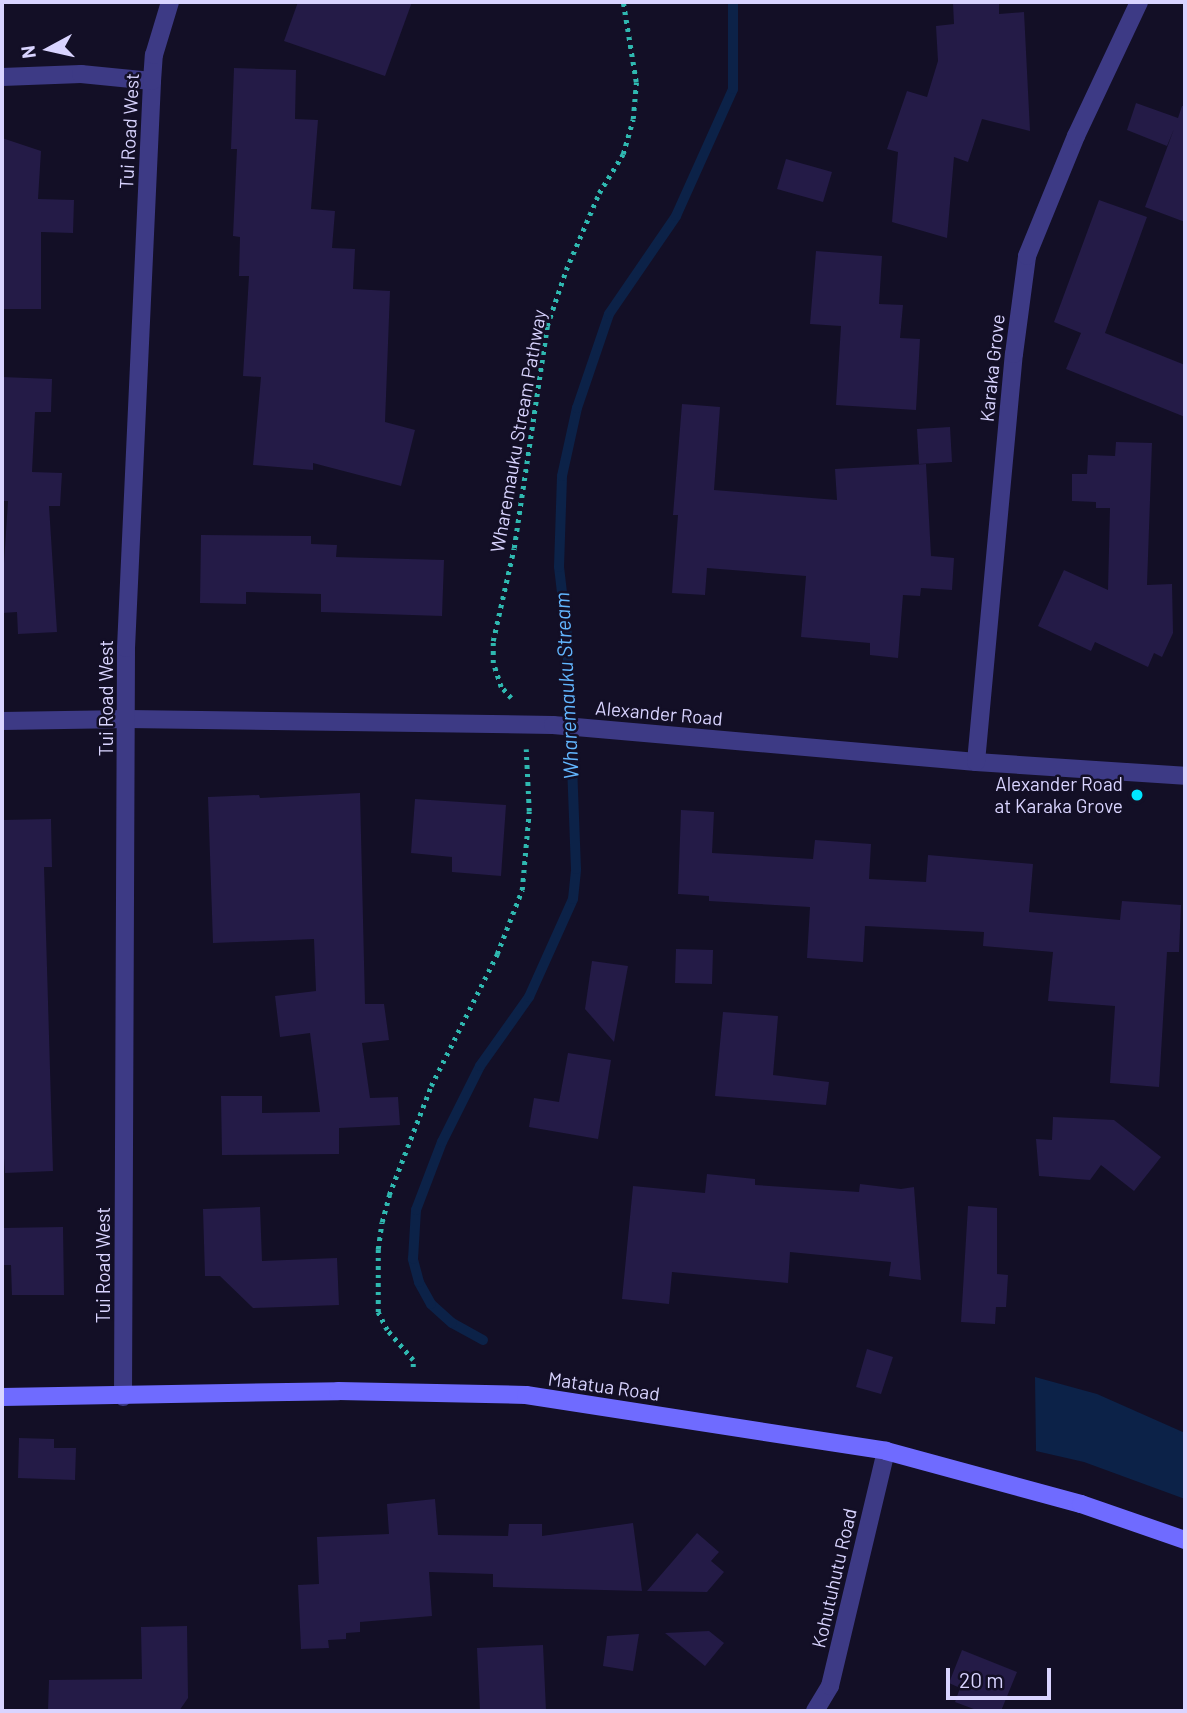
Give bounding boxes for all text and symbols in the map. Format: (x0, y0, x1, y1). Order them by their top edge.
north arrow (14, 14, 84, 84)
text: N (15, 44, 40, 60)
street label: Tui Road West (115, 72, 143, 190)
street label: Wharemauku Stream Pathway (485, 308, 551, 554)
street label: Karaka Grove (975, 313, 1009, 423)
water label: Wharemauku Stream (549, 592, 583, 780)
street label: Tui Road West (95, 640, 117, 756)
street label: Alexander Road (594, 696, 724, 730)
place label: Alexander Road at Karaka Grove (995, 773, 1123, 817)
marker: Alexander Road at Karaka Grove (1129, 787, 1145, 803)
street label: Tui Road West (92, 1207, 114, 1323)
street label: Matatua Road (547, 1367, 661, 1405)
street label: Kohutuhutu Road (807, 1506, 861, 1650)
scale bar (949, 1654, 1054, 1698)
text: 20 m (959, 1667, 1004, 1692)

